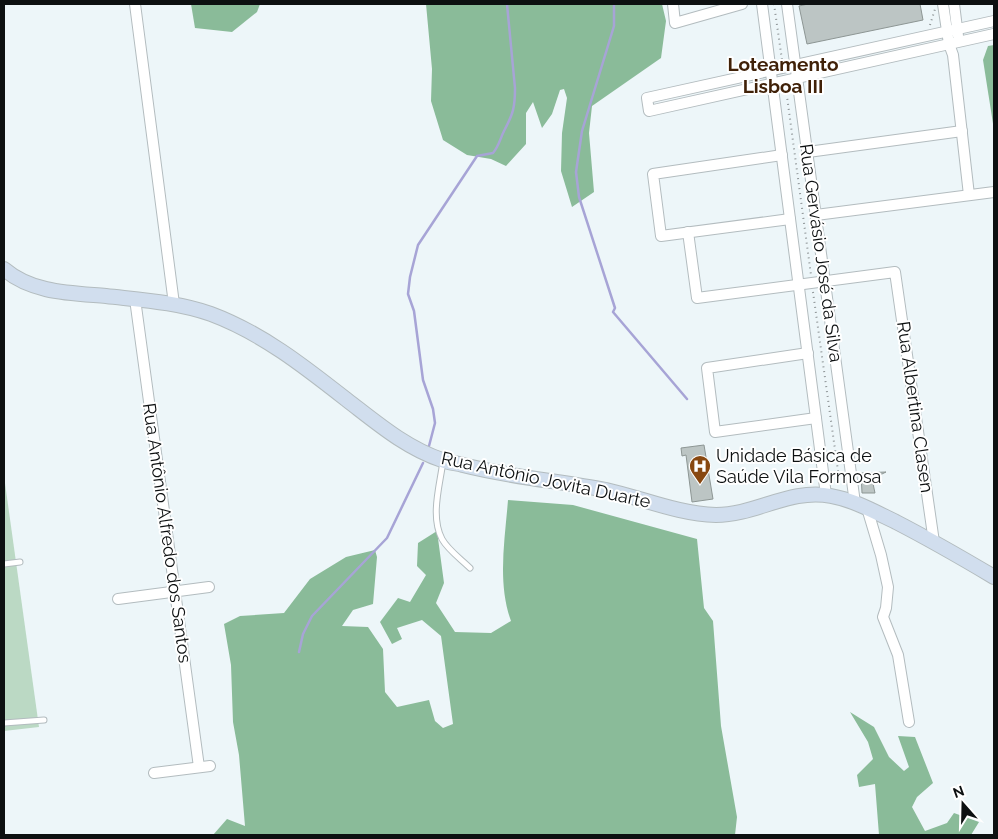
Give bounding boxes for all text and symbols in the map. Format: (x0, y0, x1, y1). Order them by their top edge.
district label: Loteamento Lisboa III (727, 53, 839, 97)
street label: Rua Gervásio José da Silva (796, 142, 847, 363)
street label: Rua Albertina Clasen (893, 320, 938, 494)
street label: Rua Antônio Alfredo dos Santos (139, 402, 196, 664)
place label: Unidade Básica de Saúde Vila Formosa (716, 445, 881, 487)
street label: Rua Antônio Jovita Duarte (440, 447, 653, 512)
hospital icon: Unidade Básica de Saúde Vila Formosa (688, 454, 712, 485)
north arrow (938, 779, 988, 829)
text: N (951, 782, 966, 801)

